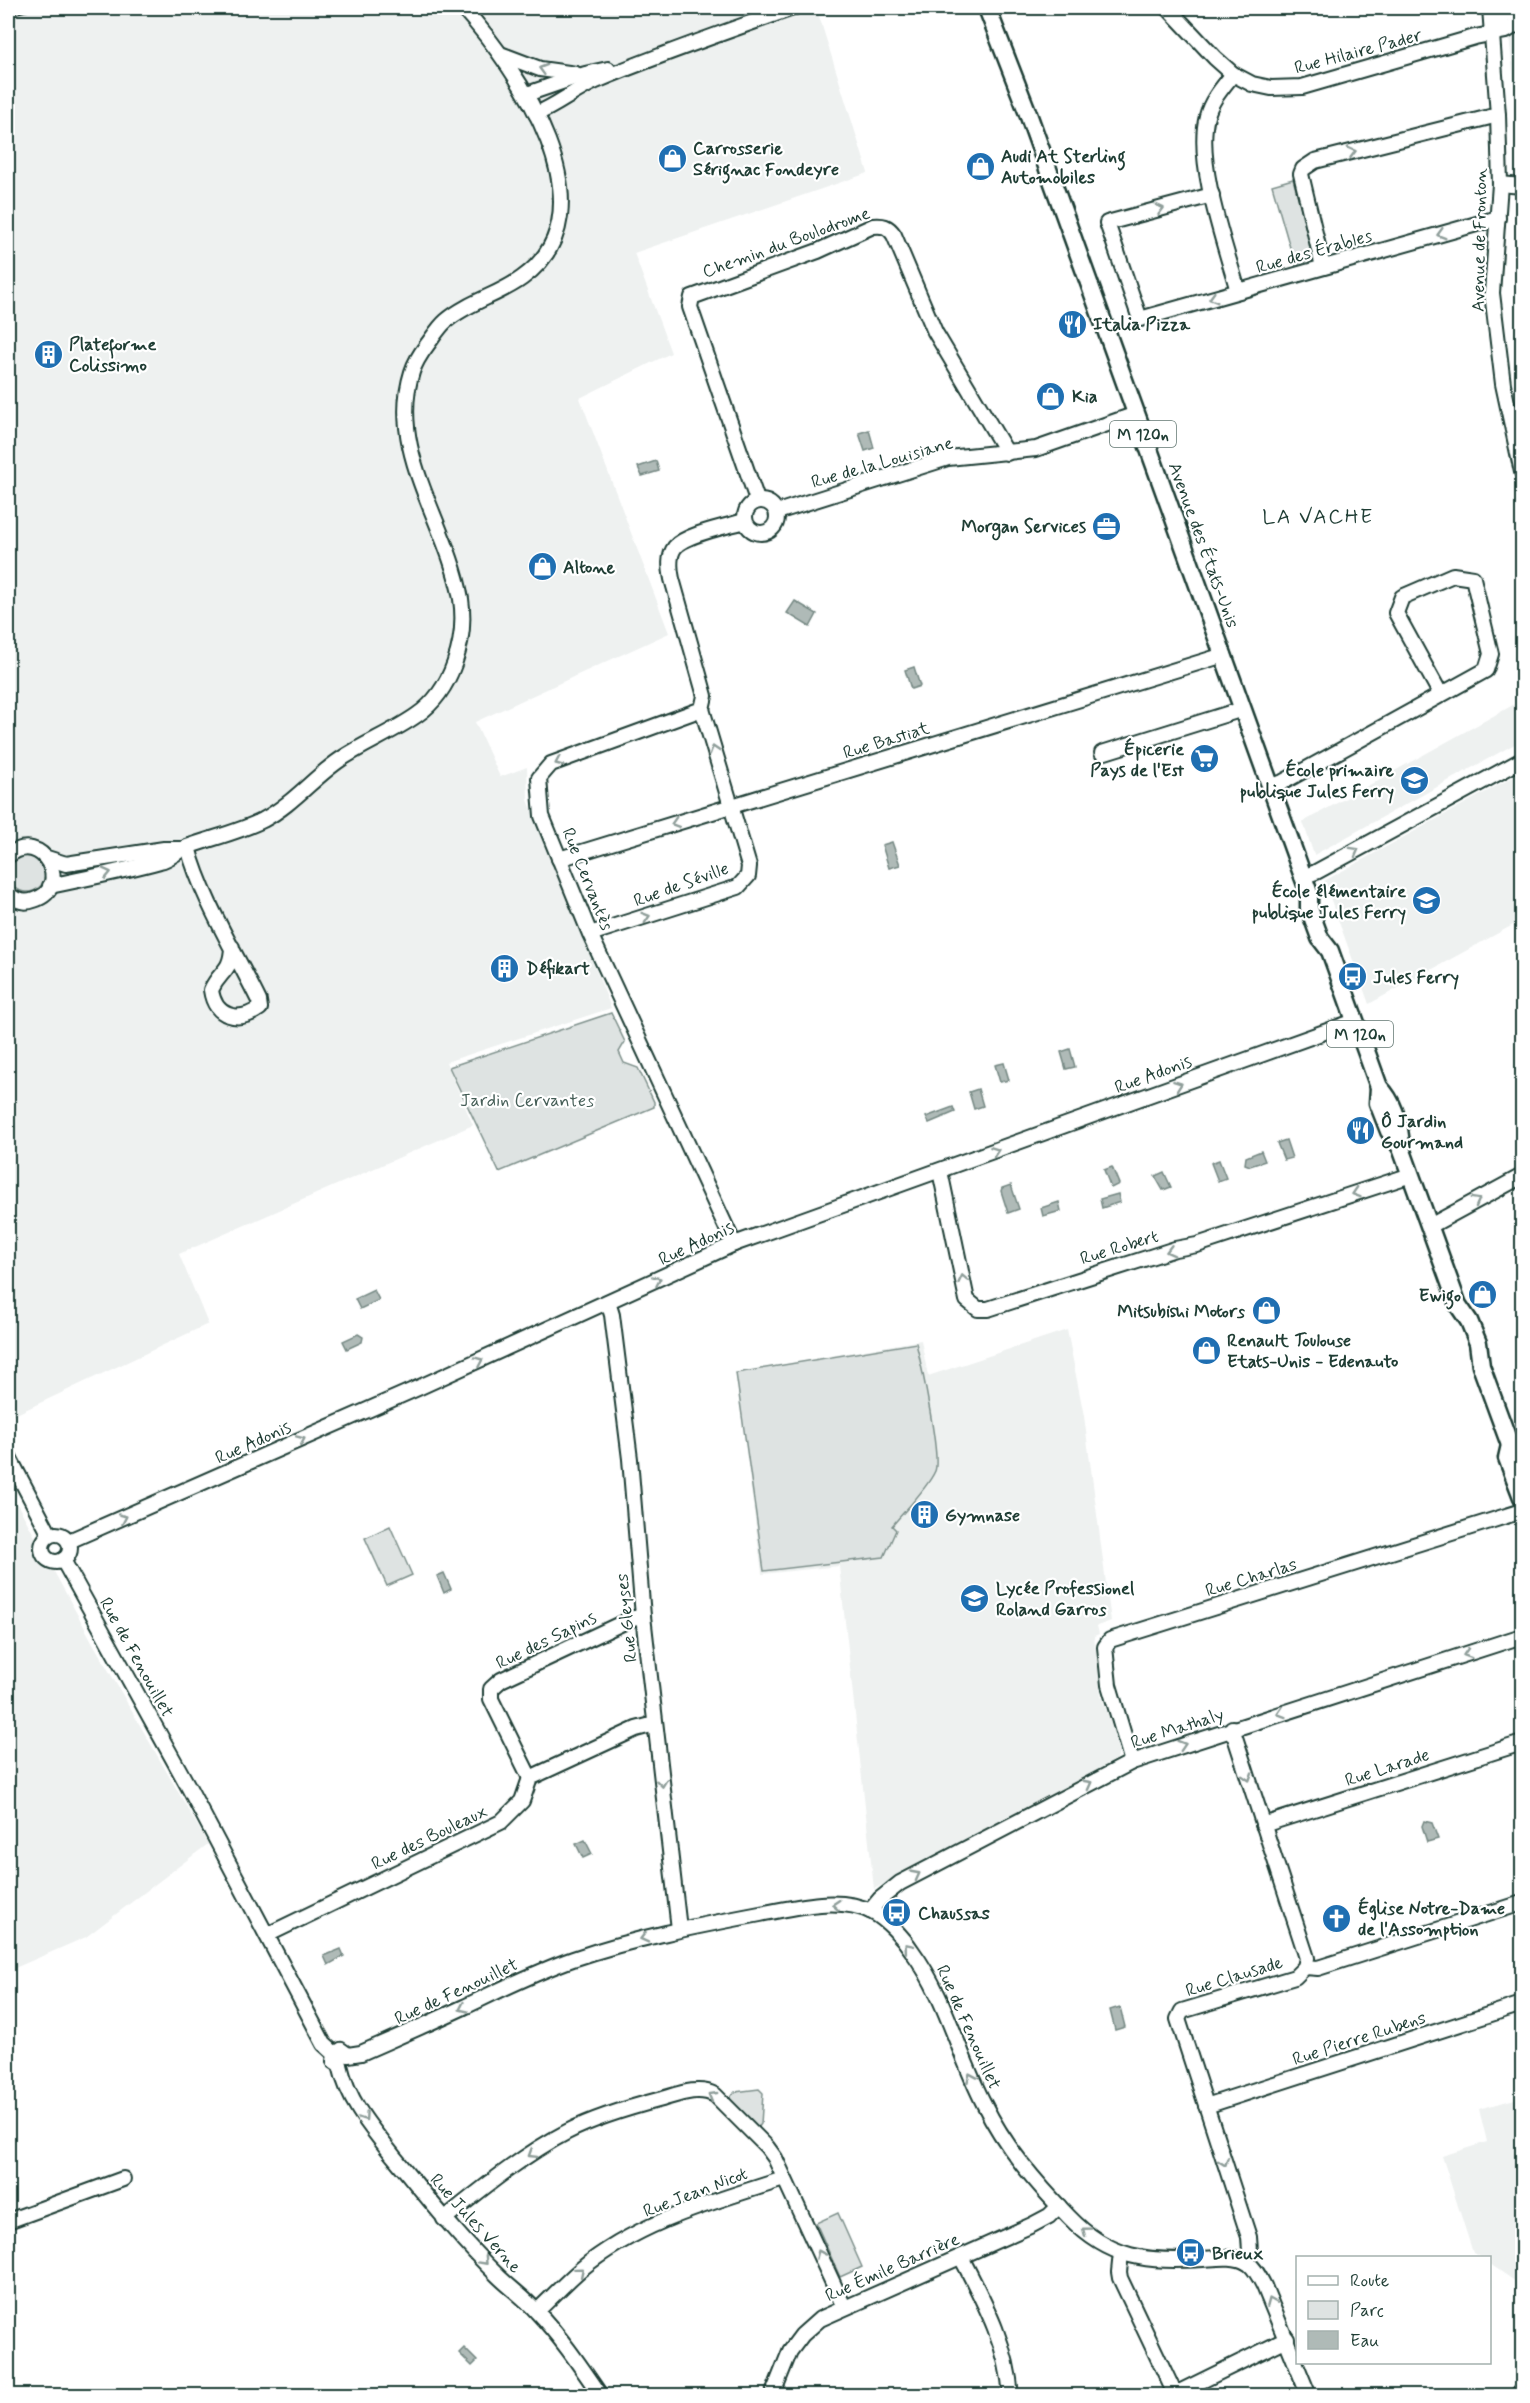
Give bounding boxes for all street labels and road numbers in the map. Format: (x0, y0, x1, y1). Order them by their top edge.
street label: Rue Hilaire Pader (1292, 23, 1425, 81)
street label: Avenue de Fronton (1467, 168, 1493, 312)
street label: Chemin du Boulodrome (699, 201, 874, 284)
street label: Rue des Érables (1253, 224, 1375, 280)
road number: M 120n (1110, 421, 1176, 447)
street label: Rue de la Louisiane (809, 431, 956, 495)
street label: Avenue des États-Unis (1162, 459, 1244, 632)
street label: Rue Bastiat (840, 716, 933, 765)
street label: Rue Cervantès (556, 824, 619, 934)
street label: Rue de Séville (631, 857, 732, 913)
road number: M 120n (1327, 1021, 1393, 1047)
street label: Rue Adonis (1111, 1050, 1195, 1100)
street label: Rue Adonis (655, 1216, 738, 1272)
street label: Rue Robert (1077, 1225, 1162, 1271)
street label: Rue Adonis (212, 1416, 295, 1470)
street label: Rue Charlas (1202, 1553, 1300, 1603)
street label: Rue Gleyses (610, 1572, 644, 1664)
street label: Rue de Fenouillet (93, 1593, 179, 1722)
street label: Rue des Sapins (492, 1606, 601, 1676)
street label: Rue Mathaly (1128, 1703, 1227, 1755)
street label: Rue Larade (1342, 1743, 1433, 1793)
street label: Rue des Bouleaux (368, 1800, 491, 1876)
street label: Rue Clausade (1183, 1951, 1286, 2003)
street label: Rue de Fenouillet (391, 1953, 522, 2031)
street label: Rue de Fenouillet (930, 1961, 1006, 2093)
street label: Rue Pierre Rubens (1289, 2006, 1429, 2072)
street label: Rue Jean Nicot (640, 2162, 751, 2224)
street label: Rue Jules Verne (424, 2169, 526, 2279)
street label: Rue Émile Barrière (822, 2227, 963, 2308)

